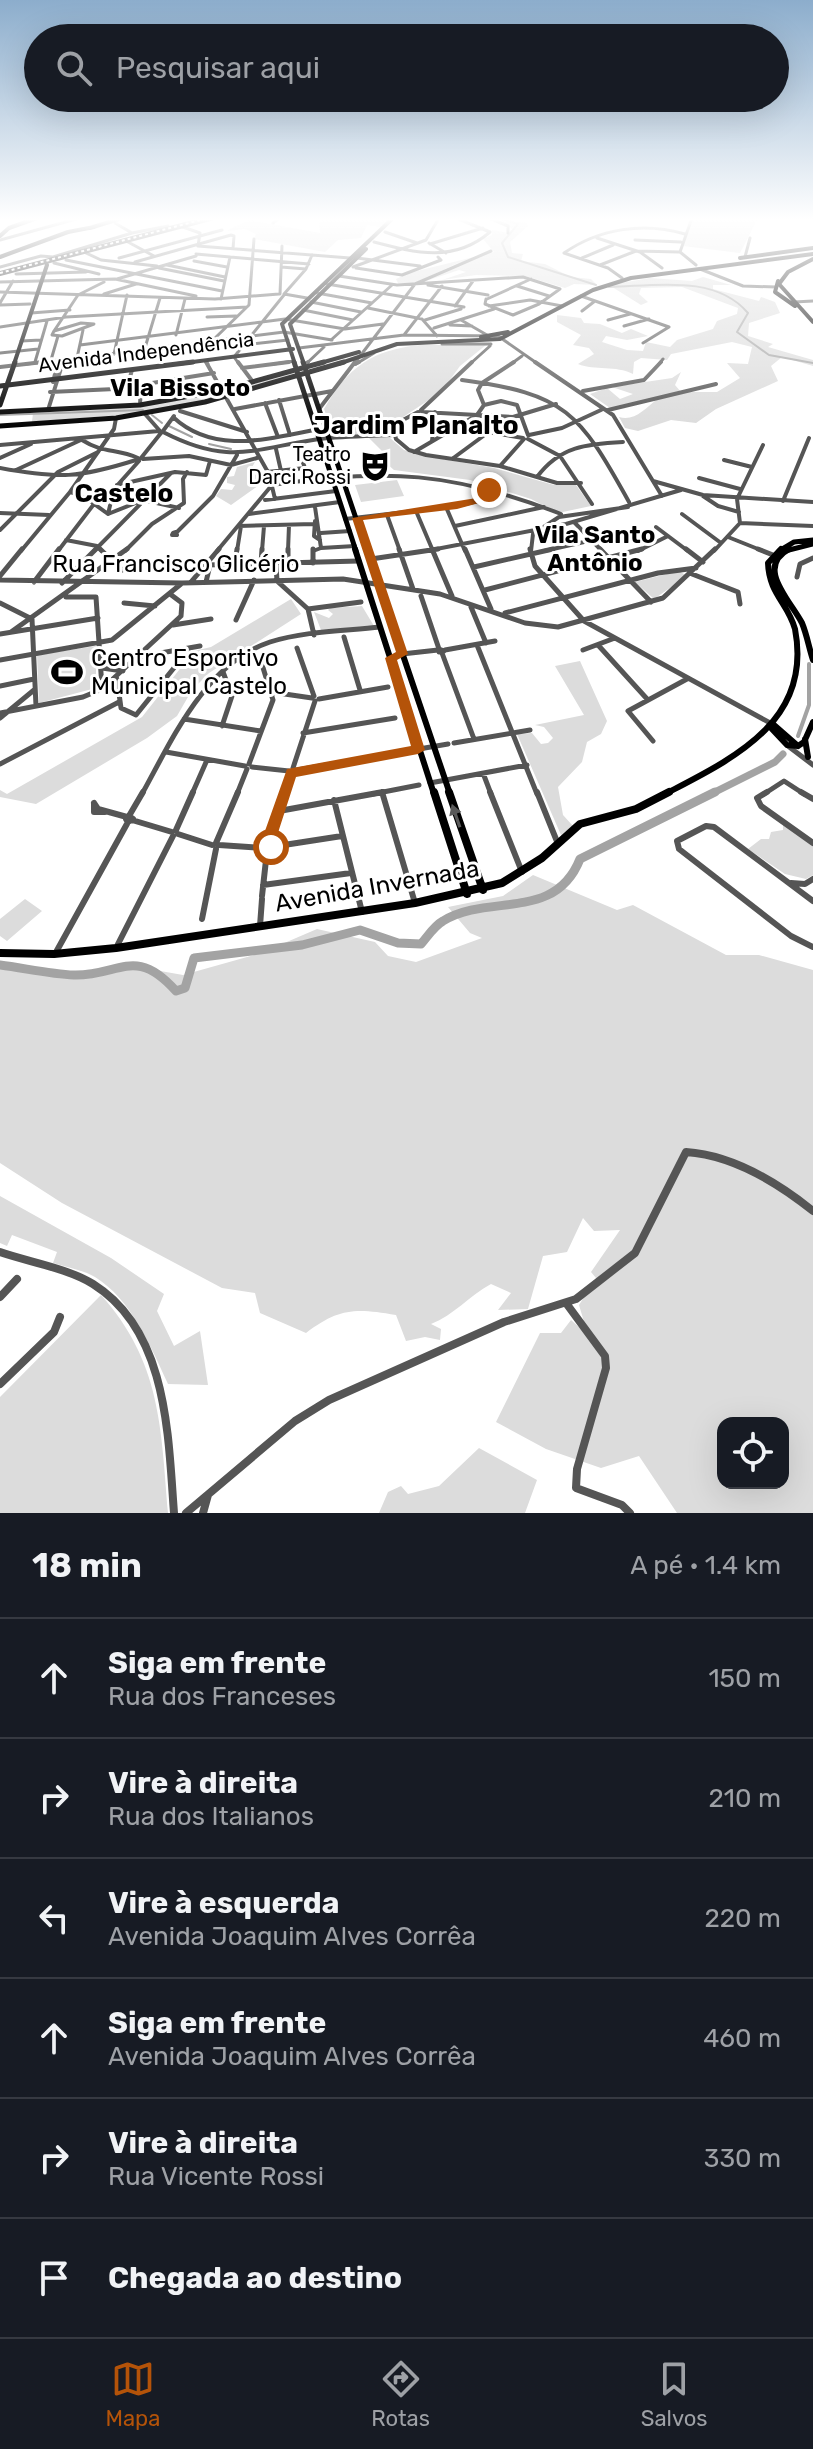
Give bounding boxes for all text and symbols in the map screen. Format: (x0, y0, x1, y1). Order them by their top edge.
search box (24, 24, 789, 112)
icon: search (52, 46, 96, 90)
text: Pesquisar aqui (116, 50, 320, 86)
street label: Avenida Independência (37, 327, 255, 377)
district label: Vila Bissoto (110, 374, 250, 402)
district label: Jardim Planalto (313, 410, 519, 441)
place label: Teatro Darci Rossi (248, 442, 351, 489)
theatre icon: Teatro Darci Rossi (358, 449, 392, 483)
route end (471, 472, 507, 508)
district label: Castelo (75, 478, 173, 509)
district label: Vila Santo Antônio (535, 521, 655, 577)
street label: Rua Francisco Glicério (52, 550, 300, 578)
place label: Centro Esportivo Municipal Castelo (91, 644, 287, 700)
sports icon: Centro Esportivo Municipal Castelo (50, 655, 84, 689)
one-way arrow (450, 804, 462, 828)
route start (253, 829, 289, 865)
street label: Avenida Invernada (273, 854, 481, 918)
map controls (717, 1417, 789, 1489)
button: locate (717, 1417, 789, 1489)
text: 18 min (32, 1545, 142, 1586)
text: A pé · 1.4 km (630, 1550, 781, 1581)
text: Siga em frente (108, 1645, 326, 1681)
icon: ahead (32, 1656, 76, 1700)
text: 150 m (708, 1663, 781, 1694)
text: Rua dos Franceses (108, 1681, 336, 1712)
text: Vire à direita (108, 1765, 298, 1801)
icon: right (32, 1776, 76, 1820)
text: 210 m (709, 1783, 781, 1814)
text: Rua dos Italianos (108, 1801, 314, 1832)
text: Vire à esquerda (108, 1885, 339, 1921)
icon: left (32, 1896, 76, 1940)
text: 220 m (704, 1903, 781, 1934)
text: Avenida Joaquim Alves Corrêa (108, 1921, 476, 1952)
text: Siga em frente (108, 2005, 326, 2041)
icon: ahead (32, 2016, 76, 2060)
text: 460 m (703, 2023, 781, 2054)
text: Avenida Joaquim Alves Corrêa (108, 2041, 476, 2072)
text: Vire à direita (108, 2125, 298, 2161)
icon: right (32, 2136, 76, 2180)
text: 330 m (704, 2143, 781, 2174)
text: Rua Vicente Rossi (108, 2161, 324, 2192)
icon: arrive (32, 2256, 76, 2300)
text: Chegada ao destino (108, 2260, 402, 2296)
tab: Mapa (105, 2357, 160, 2432)
tab: Rotas (371, 2357, 430, 2432)
tab: Salvos (641, 2357, 708, 2432)

